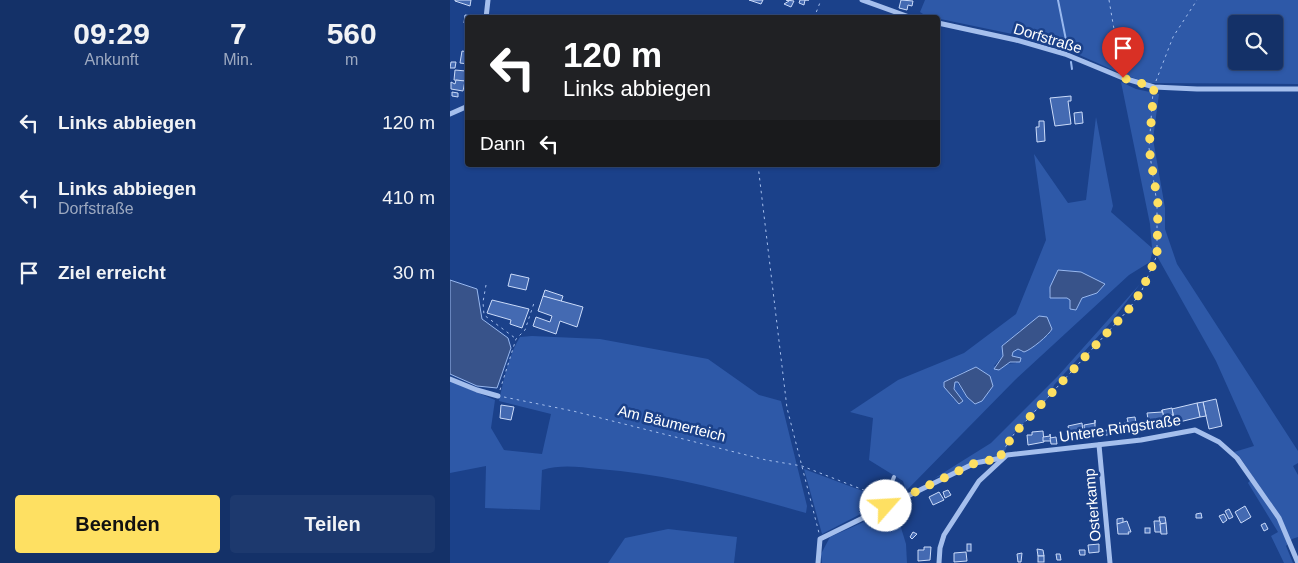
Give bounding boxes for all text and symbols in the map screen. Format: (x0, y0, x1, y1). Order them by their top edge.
map controls (1228, 15, 1283, 70)
button: search (1228, 15, 1283, 70)
text: 09:29 (73, 17, 150, 50)
text: 7 (230, 17, 247, 50)
text: 560 (327, 17, 377, 50)
street label: Dorfstraße (1012, 20, 1084, 56)
pin (1102, 27, 1144, 78)
icon: arrive (1109, 34, 1137, 62)
icon: left (480, 35, 545, 100)
text: 120 m (563, 35, 662, 74)
text: Ankunft (84, 51, 139, 68)
text: Min. (223, 51, 253, 68)
text: m (345, 51, 358, 68)
text: Links abbiegen (563, 76, 711, 101)
icon: left (15, 109, 43, 137)
text: Links abbiegen (58, 112, 196, 133)
text: 120 m (382, 112, 435, 133)
icon: left (535, 130, 563, 158)
text: Dann (480, 133, 525, 154)
text: Links abbiegen (58, 178, 196, 199)
icon: left (15, 184, 43, 212)
text: 410 m (382, 187, 435, 208)
text: Dorfstraße (58, 200, 134, 217)
icon: arrive (15, 259, 43, 287)
text: Ziel erreicht (58, 262, 166, 283)
text: 30 m (393, 262, 435, 283)
street label: Am Bäumerteich (616, 401, 728, 445)
street label: Untere Ringstraße (1058, 411, 1182, 445)
street label: Osterkamp (1080, 468, 1104, 542)
position arrow (859, 479, 911, 531)
button: Beenden (15, 495, 220, 553)
button: Teilen (230, 495, 435, 553)

